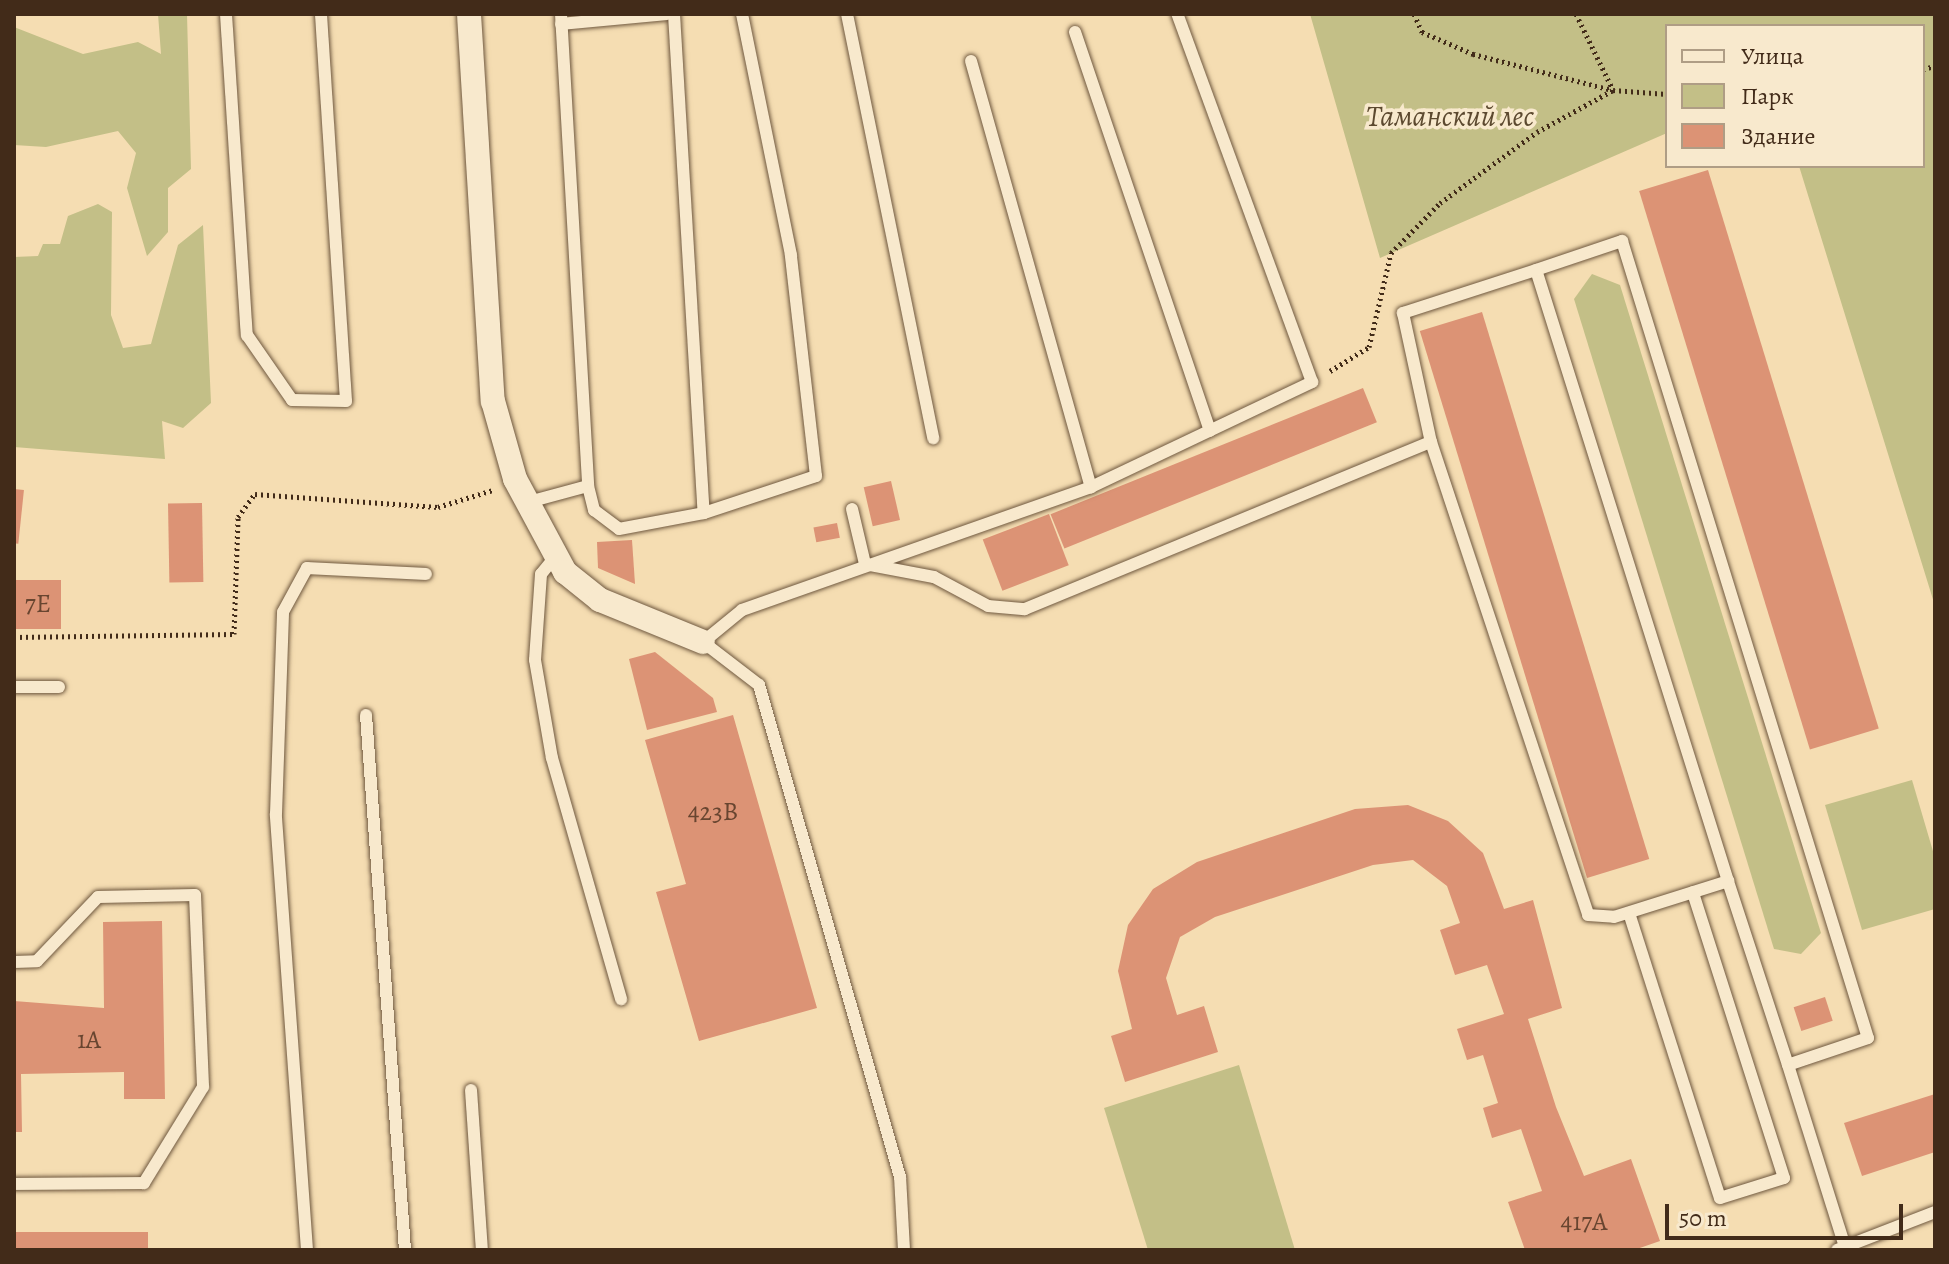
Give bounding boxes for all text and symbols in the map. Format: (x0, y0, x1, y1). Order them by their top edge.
legend (1665, 24, 1925, 168)
text: Улица (1741, 40, 1804, 72)
text: Парк (1741, 80, 1794, 112)
park label: Таманский лес (1366, 98, 1534, 134)
text: Здание (1741, 120, 1816, 152)
house number: 7Е (25, 588, 51, 620)
house number: 423В (688, 796, 738, 828)
house number: 1А (77, 1024, 101, 1056)
scale bar (1669, 1188, 1907, 1238)
text: 50 m (1679, 1202, 1727, 1234)
house number: 417А (1561, 1206, 1607, 1238)

